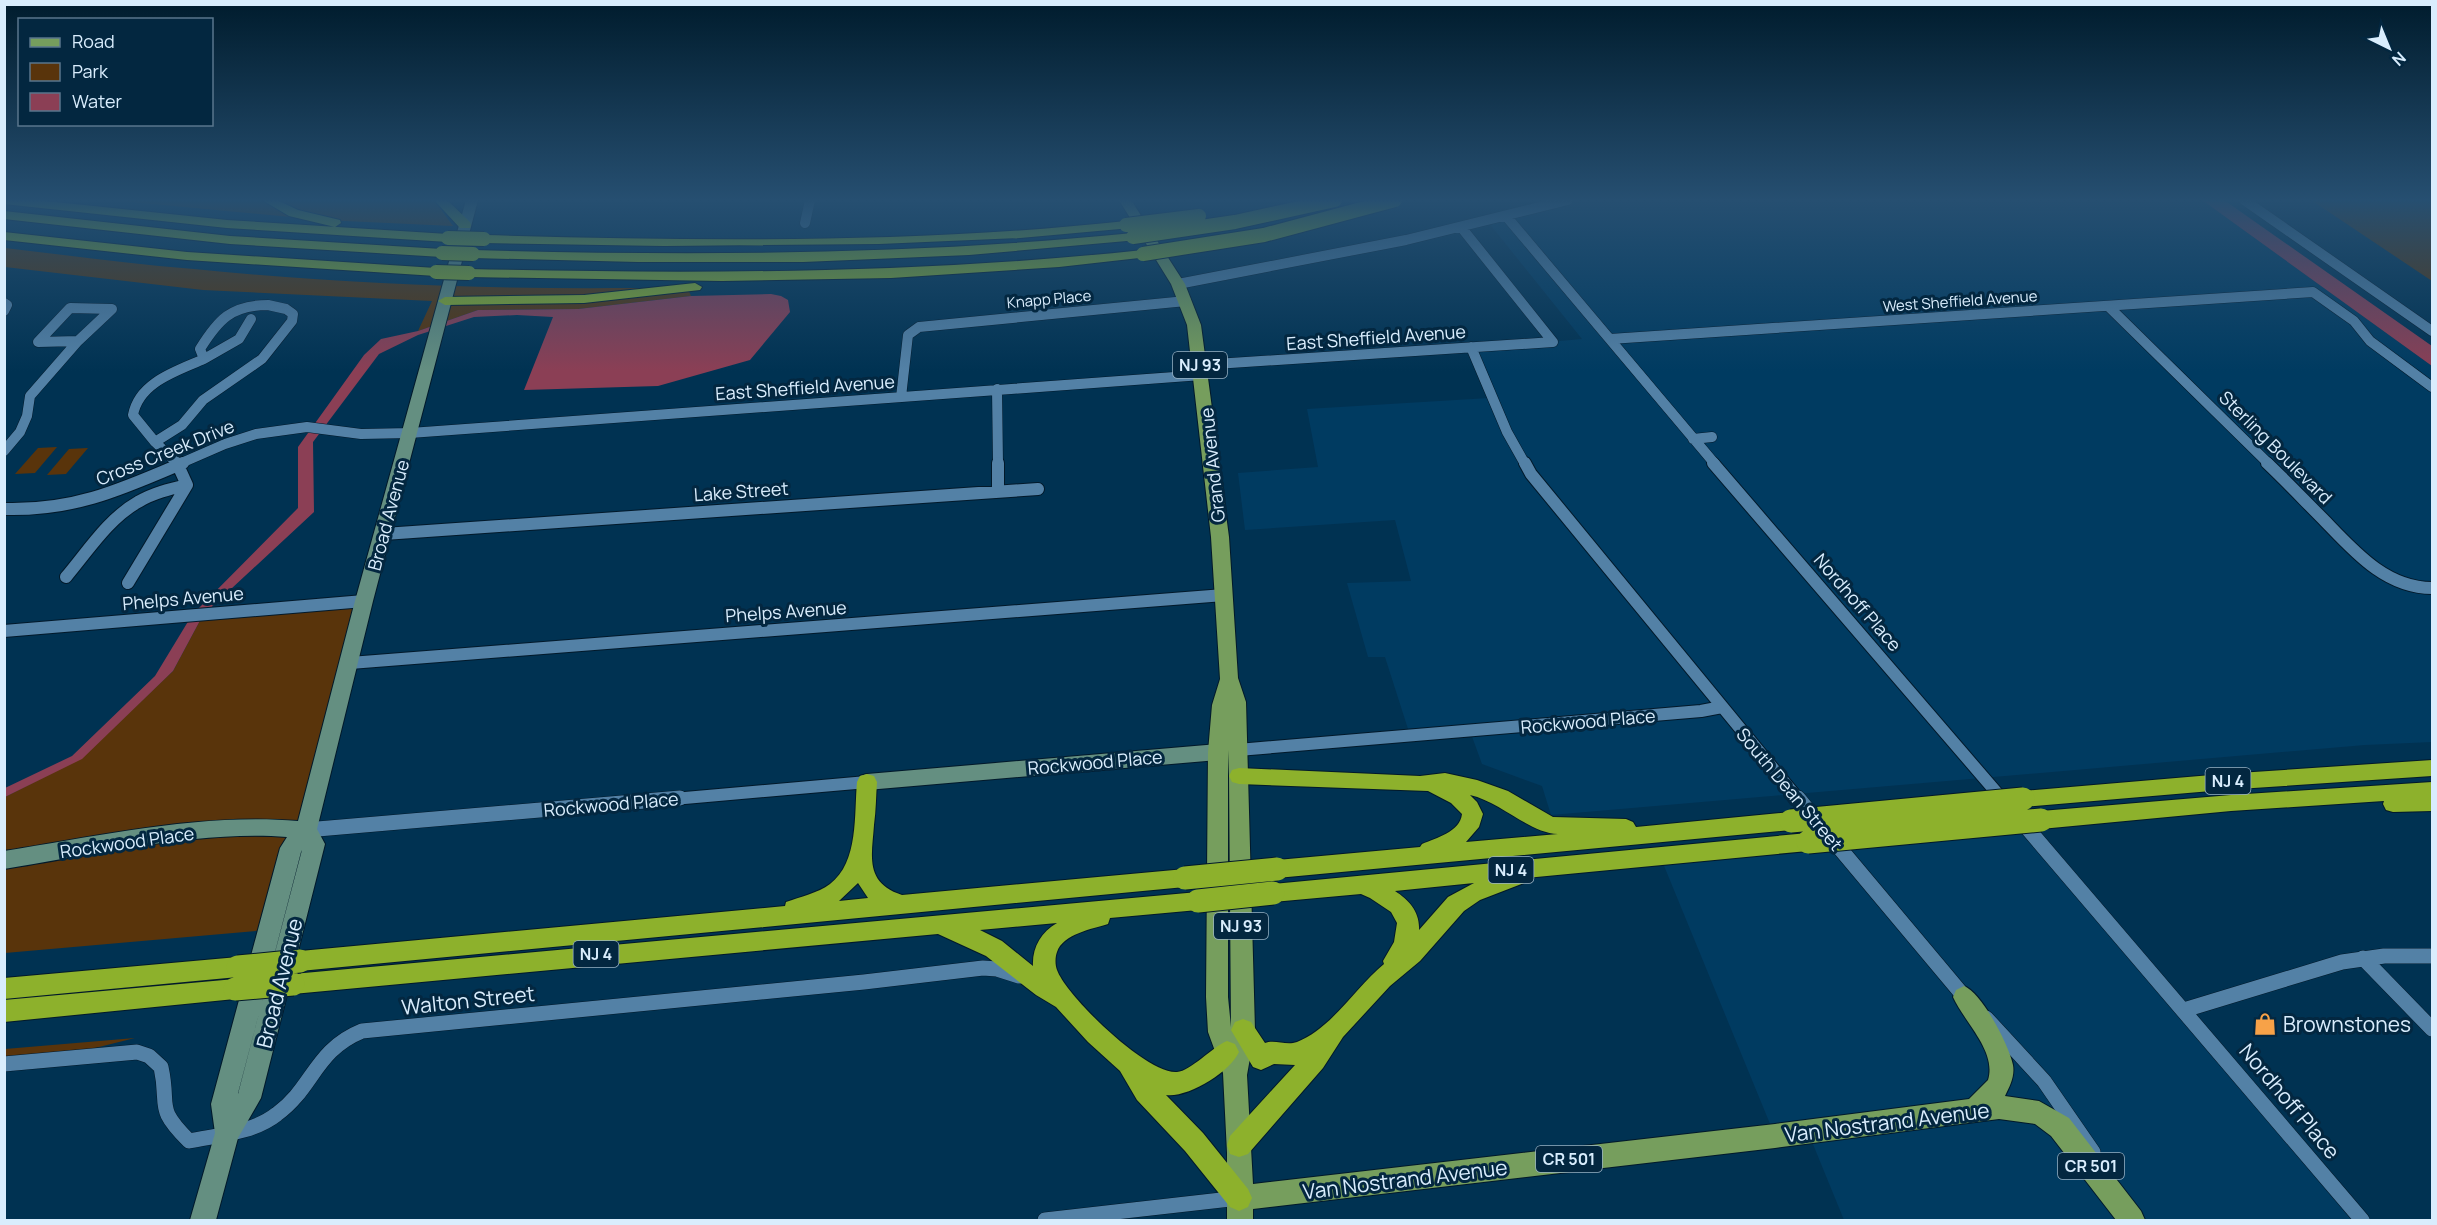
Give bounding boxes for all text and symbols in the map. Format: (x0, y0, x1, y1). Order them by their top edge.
legend (18, 18, 213, 126)
north arrow (2359, 18, 2419, 78)
text: Road (72, 29, 115, 53)
text: N (2388, 47, 2411, 71)
text: Park (72, 59, 109, 83)
text: Water (72, 89, 122, 113)
street label: Knapp Place (1006, 285, 1092, 313)
street label: West Sheffield Avenue (1882, 285, 2038, 317)
street label: East Sheffield Avenue (1285, 319, 1467, 355)
road number: NJ 93 (1173, 352, 1227, 378)
street label: East Sheffield Avenue (714, 369, 896, 405)
street label: Sterling Boulevard (2214, 385, 2338, 509)
street label: Grand Avenue (1194, 406, 1230, 524)
street label: Cross Creek Drive (92, 413, 238, 491)
street label: Broad Avenue (362, 457, 414, 573)
street label: Lake Street (693, 476, 789, 506)
street label: Nordhoff Place (1809, 548, 1907, 656)
street label: Phelps Avenue (121, 581, 245, 615)
street label: Phelps Avenue (725, 595, 847, 627)
street label: Rockwood Place (1520, 703, 1656, 739)
street label: South Dean Street (1731, 722, 1849, 856)
street label: Rockwood Place (1027, 744, 1163, 780)
road number: NJ 4 (2206, 768, 2250, 794)
street label: Rockwood Place (543, 786, 679, 822)
street label: Rockwood Place (58, 821, 196, 863)
road number: NJ 4 (1488, 857, 1534, 883)
road number: NJ 93 (1214, 913, 1268, 939)
street label: Broad Avenue (249, 915, 309, 1051)
road number: NJ 4 (574, 941, 618, 967)
street label: Walton Street (400, 979, 536, 1021)
place label: Brownstones (2283, 1010, 2411, 1038)
shop icon: Brownstones (2252, 1011, 2278, 1037)
street label: Nordhoff Place (2233, 1037, 2347, 1165)
street label: Van Nostrand Avenue (1783, 1096, 1991, 1148)
road number: CR 501 (1536, 1146, 1602, 1172)
street label: Van Nostrand Avenue (1301, 1153, 1509, 1205)
road number: CR 501 (2058, 1153, 2124, 1179)

